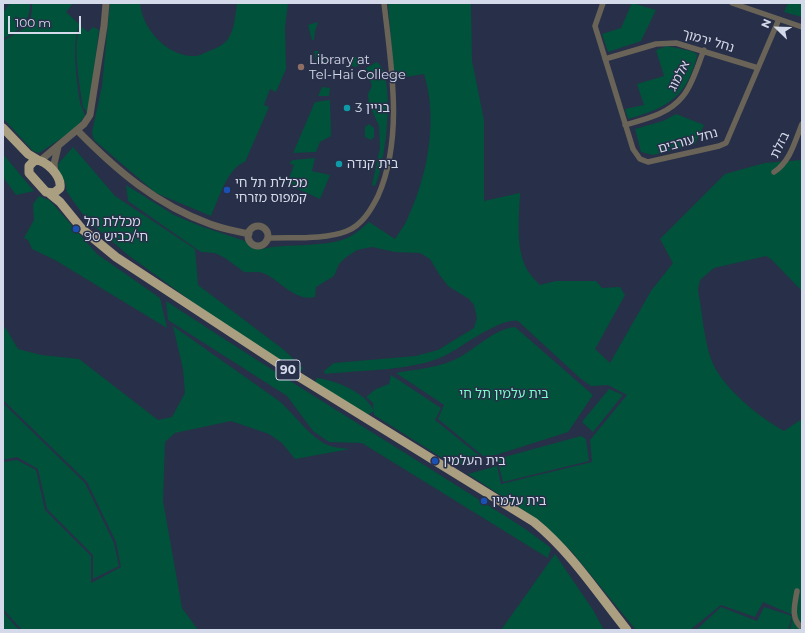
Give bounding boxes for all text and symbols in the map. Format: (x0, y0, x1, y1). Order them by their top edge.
scale bar (10, 8, 83, 34)
north arrow (757, 8, 797, 48)
text: 100 m (15, 15, 51, 30)
text: N (758, 16, 774, 30)
street label: נחל ירמוך (680, 26, 736, 56)
place label: Library at Tel-Hai College (309, 52, 406, 83)
street label: אלמוג (665, 58, 693, 94)
marker: Library at Tel-Hai College (296, 62, 306, 72)
place label: בניין 3 (355, 100, 390, 116)
marker: בניין 3 (342, 103, 352, 113)
street label: נחל עורבים (656, 125, 720, 157)
street label: בזלת (767, 129, 793, 161)
place label: בית קנדה (347, 156, 398, 172)
marker: בית קנדה (334, 159, 344, 169)
place label: מכללת תל חי קמפוס מזרחי (235, 175, 307, 206)
marker: מכללת תל חי קמפוס מזרחי (222, 185, 232, 195)
place label: מכללת תל חי/כביש 90 (84, 214, 148, 245)
marker: מכללת תל חי/כביש 90 (71, 224, 81, 234)
road number: 90 (276, 360, 300, 380)
park label: בית עלמין תל חי (459, 386, 549, 402)
place label: בית העלמין (443, 453, 506, 469)
marker: בית העלמין (430, 456, 440, 466)
place label: בית עלמין (492, 493, 547, 509)
marker: בית עלמין (479, 496, 489, 506)

